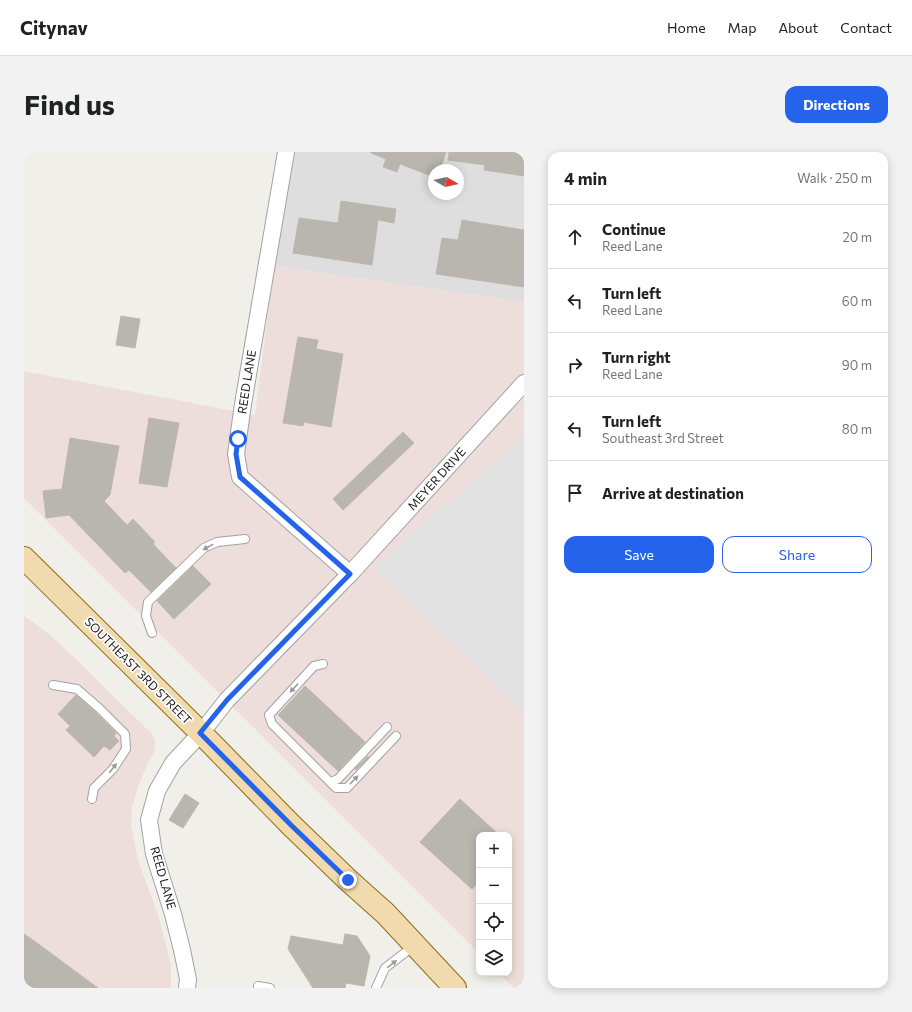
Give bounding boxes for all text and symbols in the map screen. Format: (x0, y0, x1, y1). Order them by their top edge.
text: Citynav (20, 16, 88, 39)
text: Home (667, 19, 706, 36)
text: Map (728, 19, 756, 36)
text: About (778, 19, 818, 36)
text: Contact (840, 19, 892, 36)
button: Directions (785, 86, 888, 123)
text: Find us (24, 87, 115, 121)
north arrow (428, 164, 464, 200)
text: 4 min (564, 168, 607, 189)
text: Walk · 250 m (797, 170, 872, 186)
text: Continue (602, 220, 666, 238)
icon: ahead (564, 226, 586, 248)
text: 20 m (843, 229, 872, 245)
text: Reed Lane (602, 238, 663, 254)
text: Turn left (602, 284, 661, 302)
icon: left (564, 290, 586, 312)
text: 60 m (842, 293, 872, 309)
text: Reed Lane (602, 302, 663, 318)
text: Turn right (602, 348, 671, 366)
street label: REED LANE (234, 349, 258, 415)
icon: right (564, 354, 586, 376)
text: 90 m (842, 357, 872, 373)
text: Reed Lane (602, 366, 663, 382)
text: Turn left (602, 412, 661, 430)
icon: left (564, 418, 586, 440)
text: 80 m (842, 421, 872, 437)
route start (229, 430, 247, 448)
text: Southeast 3rd Street (602, 430, 724, 446)
street label: MEYER DRIVE (404, 444, 468, 513)
icon: arrive (564, 482, 586, 504)
text: Arrive at destination (602, 484, 744, 502)
button: Save (564, 536, 714, 573)
button: Share (722, 536, 872, 573)
one-way arrow (202, 544, 214, 551)
street label: SOUTHEAST 3RD STREET (82, 614, 195, 727)
one-way arrow (289, 683, 298, 693)
one-way arrow (109, 762, 118, 773)
one-way arrow (350, 775, 359, 785)
map controls (476, 832, 512, 976)
button: + (476, 832, 512, 868)
street label: REED LANE (148, 845, 180, 911)
button: − (476, 868, 512, 904)
route end (339, 871, 357, 889)
button: locate (476, 904, 512, 940)
button: layers (476, 940, 512, 976)
one-way arrow (386, 959, 397, 968)

